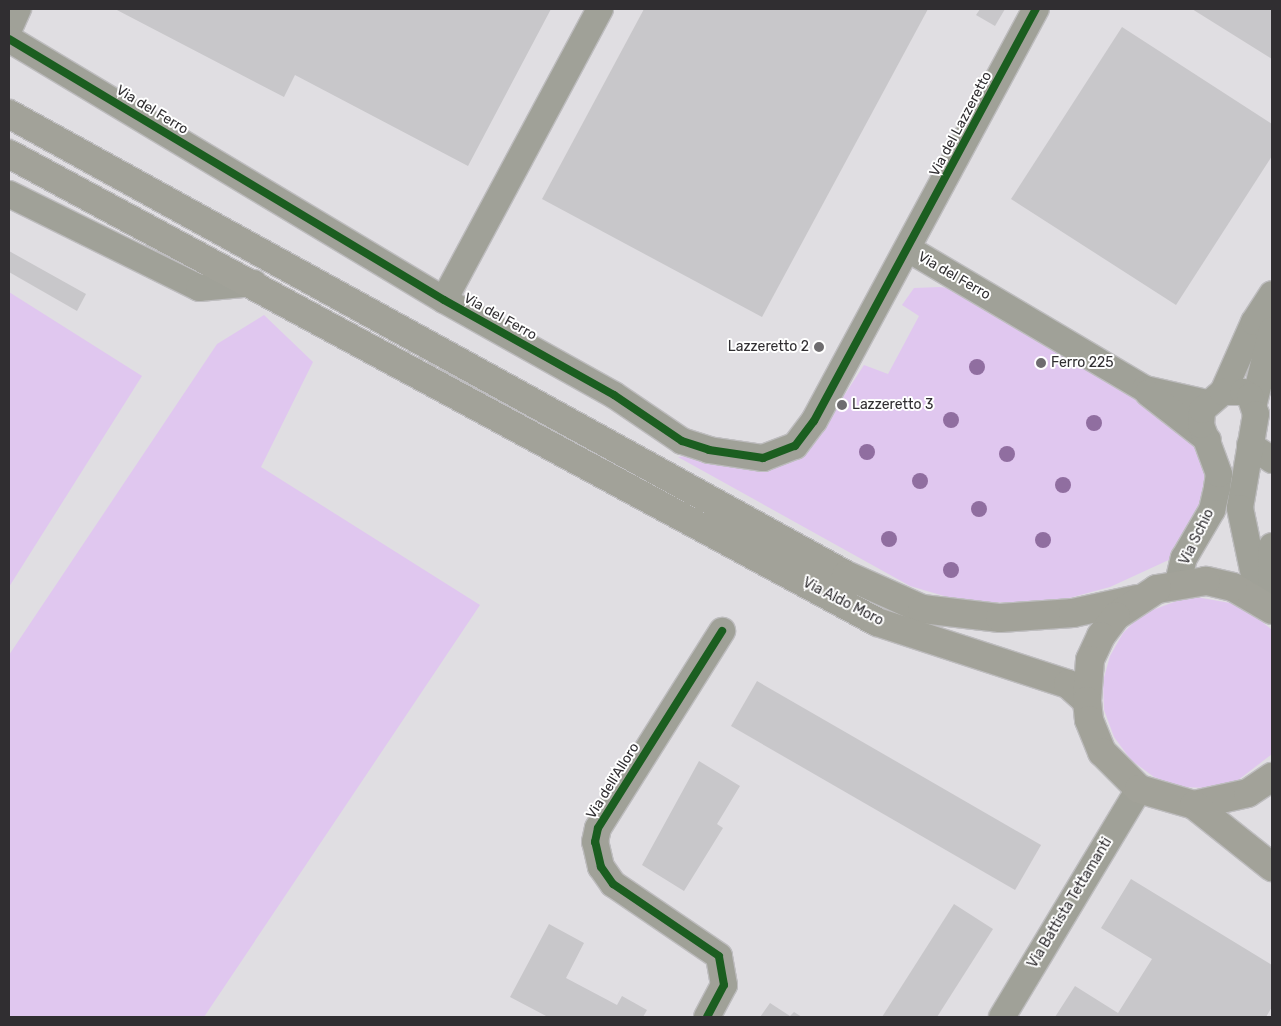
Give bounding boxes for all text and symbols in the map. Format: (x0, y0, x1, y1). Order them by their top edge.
street label: Via del Lazzeretto (926, 69, 996, 179)
street label: Via del Ferro (113, 82, 191, 138)
street label: Via del Ferro (915, 248, 993, 304)
street label: Via del Ferro (460, 290, 540, 344)
place label: Lazzeretto 2 (728, 339, 809, 355)
marker: Lazzeretto 2 (813, 341, 825, 353)
place label: Ferro 225 (1051, 355, 1114, 371)
marker: Ferro 225 (1035, 357, 1047, 369)
place label: Lazzeretto 3 (852, 397, 933, 413)
marker: Lazzeretto 3 (836, 399, 848, 411)
street label: Via Schio (1176, 506, 1218, 568)
street label: Via Aldo Moro (800, 574, 886, 630)
street label: Via dell'Alloro (583, 740, 643, 822)
street label: Via Battista Tettamanti (1024, 835, 1116, 971)

